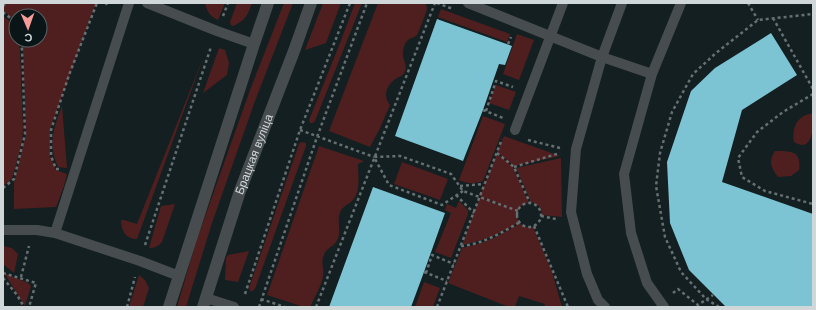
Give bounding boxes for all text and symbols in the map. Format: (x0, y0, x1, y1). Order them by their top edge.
north arrow (8, 8, 48, 48)
text: С (24, 32, 33, 44)
street label: Брацкая вуліца (232, 112, 276, 197)

